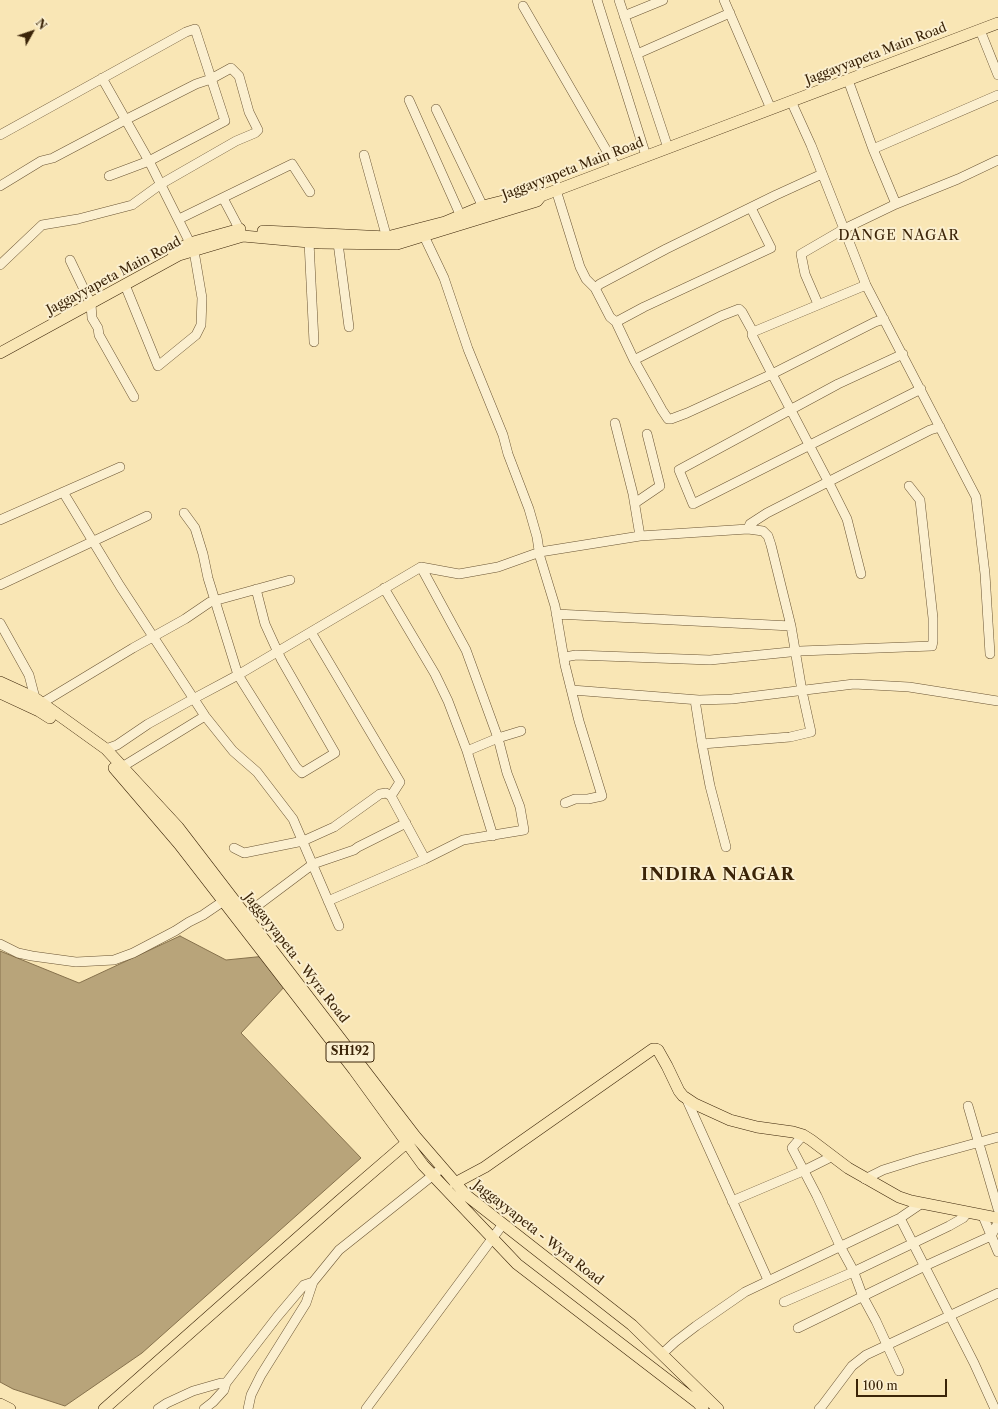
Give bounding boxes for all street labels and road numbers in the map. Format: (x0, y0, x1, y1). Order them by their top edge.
street label: Jaggayyapeta Main Road (803, 20, 949, 88)
street label: Jaggayyapeta Main Road (500, 135, 646, 203)
street label: Jaggayyapeta Main Road (44, 234, 184, 318)
street label: Jaggayyapeta - Wyra Road (240, 890, 352, 1026)
road number: SH192 (326, 1042, 374, 1062)
street label: Jaggayyapeta - Wyra Road (470, 1177, 606, 1289)

